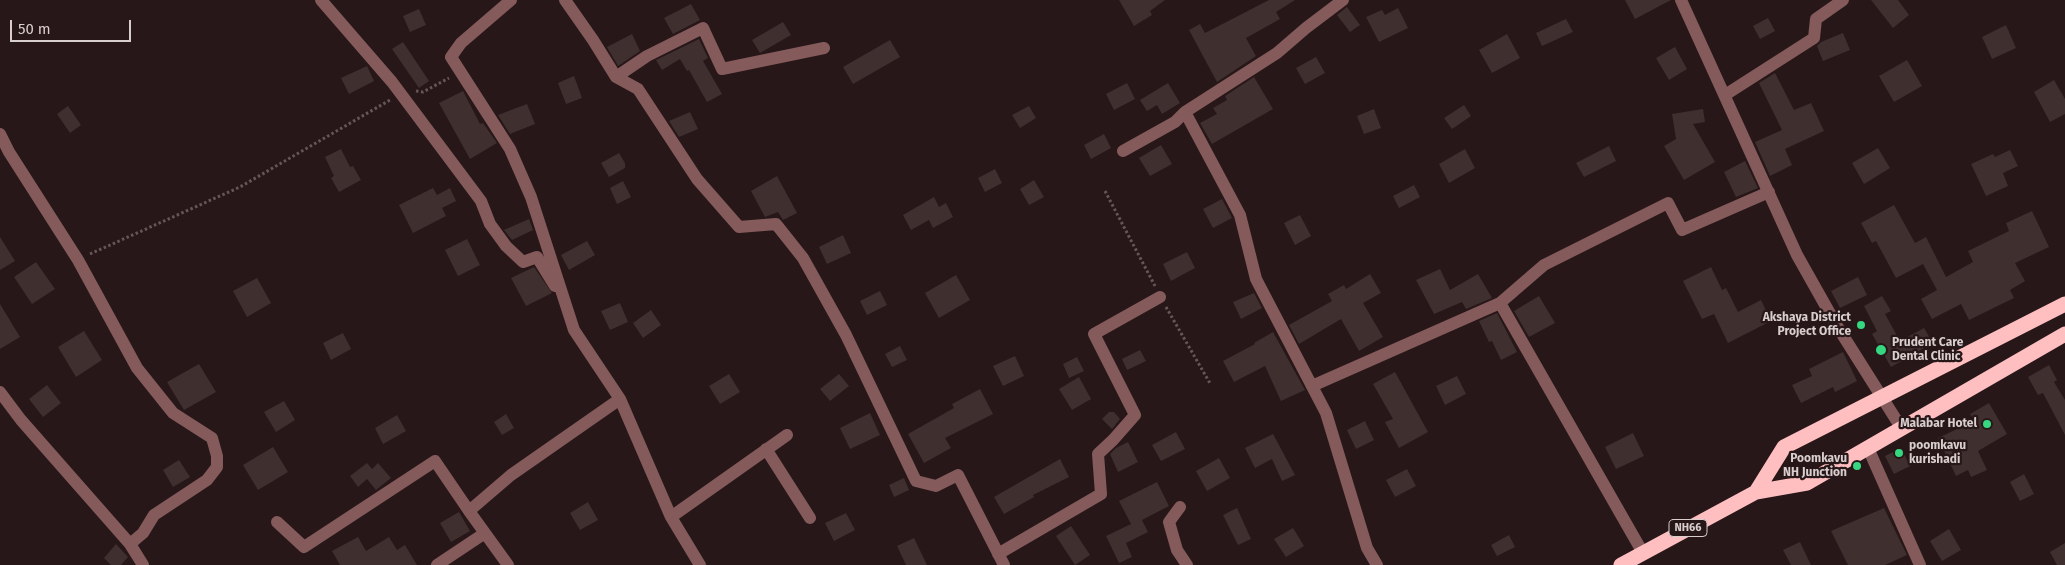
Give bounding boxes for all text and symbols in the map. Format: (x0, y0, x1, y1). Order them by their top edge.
scale bar (12, 10, 134, 42)
text: 50 m (18, 20, 51, 38)
place label: Akshaya District Project Office (1763, 311, 1851, 339)
marker: Akshaya District Project Office (1855, 319, 1867, 331)
place label: Prudent Care Dental Clinic (1892, 336, 1963, 364)
marker: Prudent Care Dental Clinic (1874, 343, 1888, 357)
place label: Malabar Hotel (1900, 417, 1977, 431)
marker: Malabar Hotel (1981, 418, 1993, 430)
place label: poomkavu kurishadi (1909, 439, 1966, 467)
marker: poomkavu kurishadi (1893, 447, 1905, 459)
place label: Poomkavu NH Junction (1783, 452, 1847, 480)
marker: Poomkavu NH Junction (1851, 460, 1863, 472)
road number: NH66 (1669, 520, 1707, 536)

